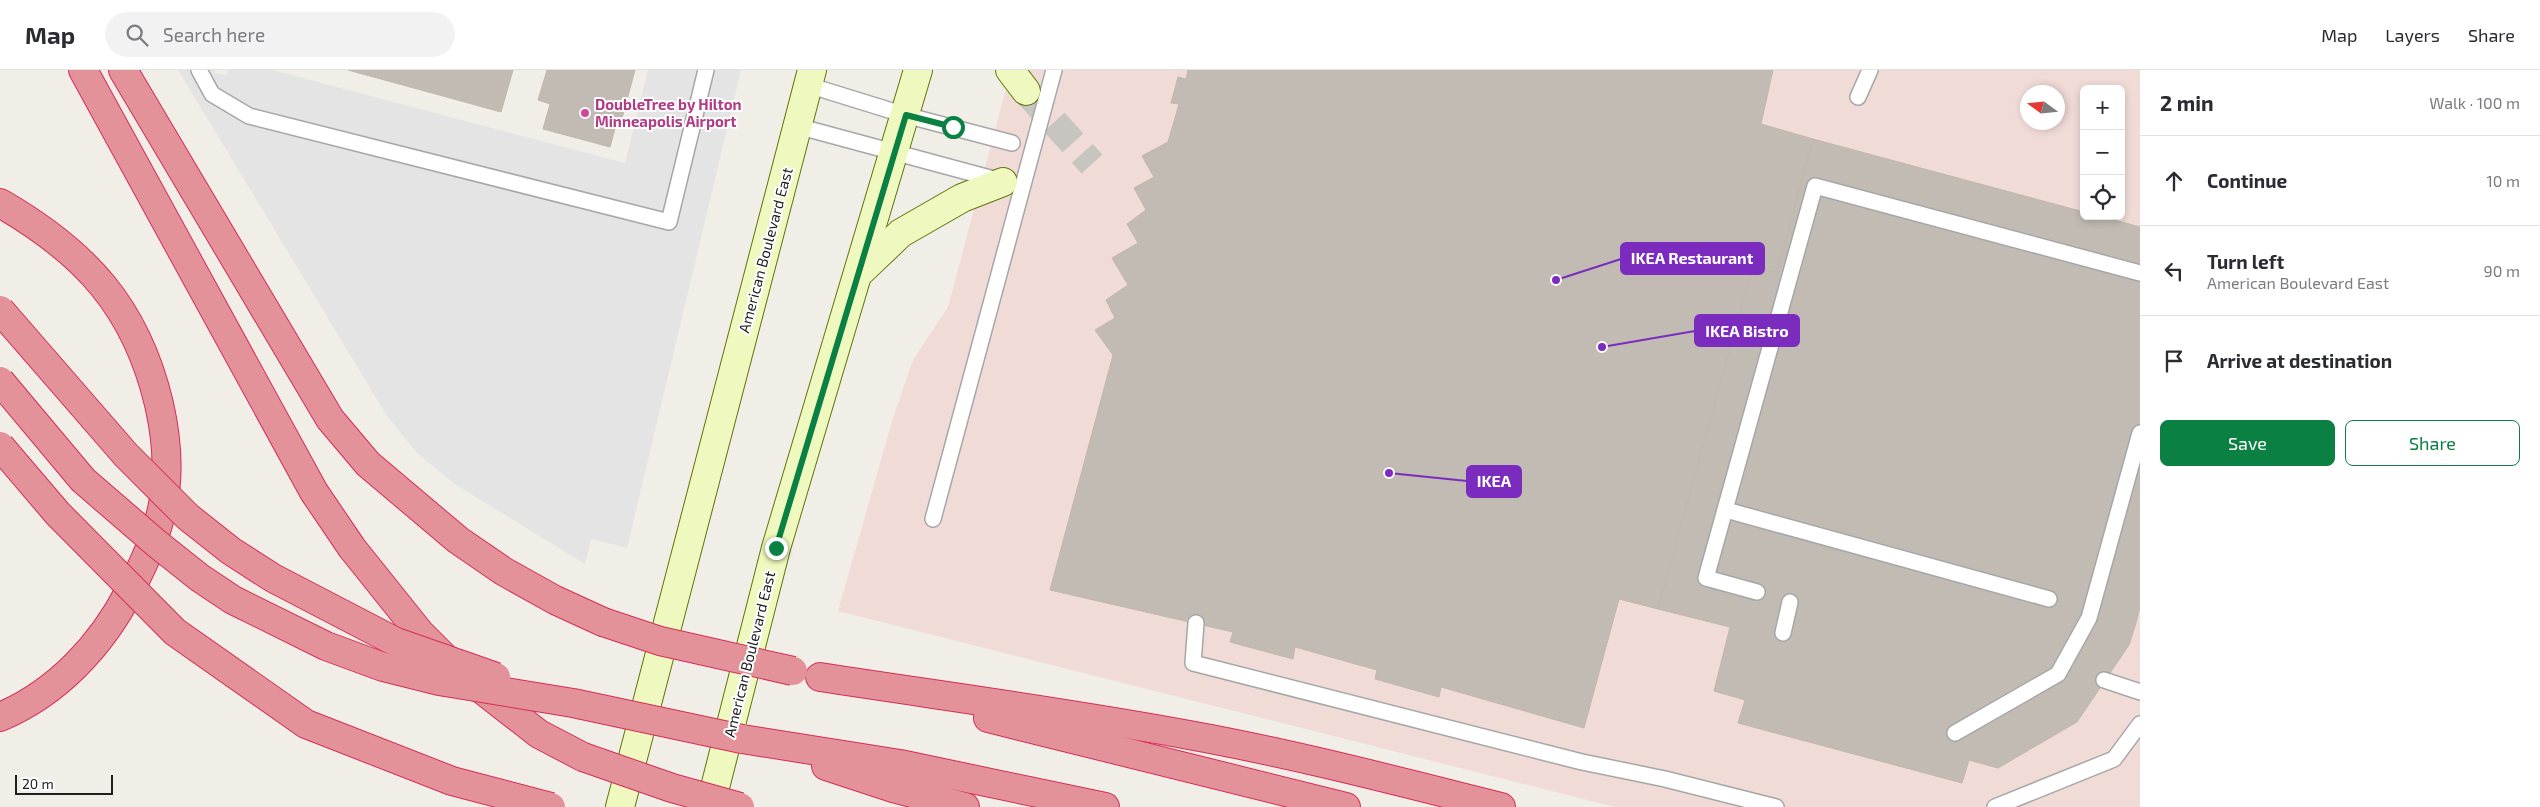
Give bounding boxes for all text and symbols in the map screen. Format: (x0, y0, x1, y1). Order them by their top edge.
search box (105, 12, 455, 57)
text: Map (25, 20, 75, 49)
icon: search (123, 21, 151, 49)
text: Search here (163, 23, 265, 46)
text: Map (2321, 24, 2357, 46)
text: Layers (2385, 24, 2440, 46)
text: Share (2468, 24, 2515, 46)
north arrow (2020, 85, 2065, 130)
map controls (2080, 85, 2125, 220)
button: + (2080, 85, 2125, 130)
text: 2 min (2160, 90, 2214, 115)
text: Walk · 100 m (2429, 93, 2520, 112)
place label: DoubleTree by Hilton Minneapolis Airport (595, 95, 742, 130)
marker: DoubleTree by Hilton Minneapolis Airport (579, 107, 591, 119)
route start (942, 116, 965, 139)
button: − (2080, 130, 2125, 175)
street label: American Boulevard East (734, 165, 796, 335)
icon: ahead (2160, 167, 2188, 195)
text: Continue (2207, 169, 2287, 192)
text: 10 m (2486, 171, 2520, 190)
button: locate (2080, 175, 2125, 220)
callout: IKEA Restaurant (1621, 243, 1764, 274)
text: IKEA Restaurant (1631, 248, 1754, 267)
text: Turn left (2207, 250, 2284, 273)
icon: left (2160, 257, 2188, 285)
text: 90 m (2484, 261, 2520, 280)
text: American Boulevard East (2207, 273, 2389, 292)
callout: IKEA Bistro (1695, 315, 1799, 346)
text: IKEA Bistro (1705, 321, 1789, 340)
icon: arrive (2160, 347, 2188, 375)
text: Arrive at destination (2207, 349, 2392, 372)
button: Save (2160, 420, 2335, 466)
button: Share (2345, 420, 2520, 466)
callout: IKEA (1467, 466, 1521, 497)
text: IKEA (1477, 471, 1512, 490)
route end (765, 537, 788, 560)
street label: American Boulevard East (720, 569, 778, 739)
scale bar (15, 772, 112, 795)
text: 20 m (22, 775, 54, 792)

